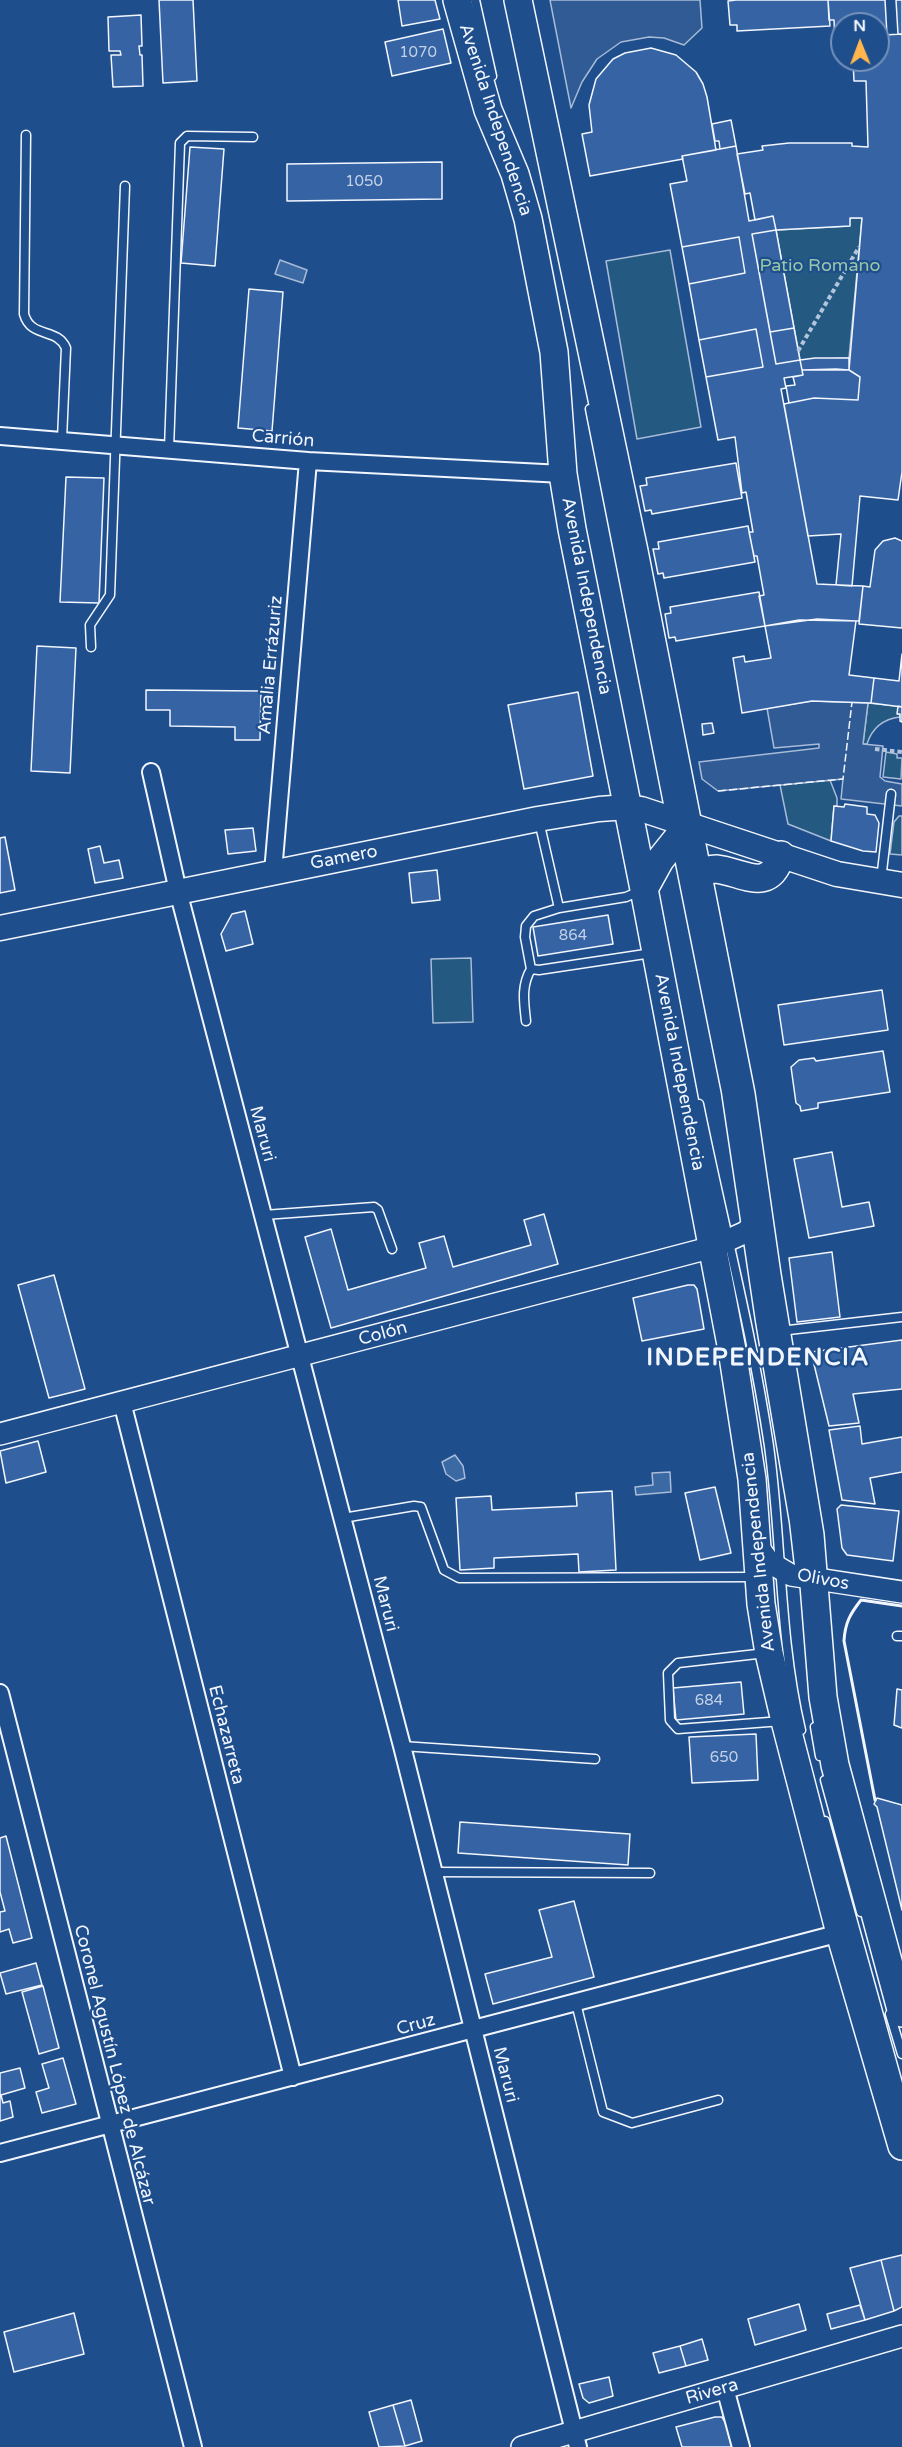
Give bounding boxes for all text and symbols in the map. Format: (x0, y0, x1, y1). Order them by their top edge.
north arrow (830, 12, 890, 72)
text: N (853, 16, 866, 36)
street label: Avenida Independencia (454, 21, 536, 219)
house number: 1070 (399, 44, 437, 62)
house number: 1050 (345, 173, 383, 191)
park label: Patio Romano (760, 255, 880, 277)
street label: Carrión (251, 426, 315, 452)
street label: Avenida Independencia (556, 495, 616, 697)
street label: Amalia Errázuriz (254, 595, 288, 735)
street label: Gamero (309, 841, 379, 875)
house number: 864 (559, 927, 587, 945)
street label: Avenida Independencia (649, 971, 709, 1173)
street label: Maruri (244, 1104, 280, 1164)
street label: Colón (356, 1317, 410, 1351)
district label: INDEPENDENCIA (646, 1345, 870, 1373)
street label: Avenida Independencia (738, 1451, 780, 1653)
street label: Olivos (795, 1565, 851, 1595)
street label: Maruri (368, 1574, 402, 1634)
street label: Echazarreta (203, 1683, 249, 1787)
house number: 684 (695, 1692, 723, 1710)
house number: 650 (710, 1749, 738, 1767)
street label: Coronel Agustín López de Alcázar (69, 1922, 159, 2208)
street label: Cruz (394, 2009, 438, 2041)
street label: Maruri (488, 2045, 522, 2105)
street label: Rivera (683, 2374, 741, 2410)

